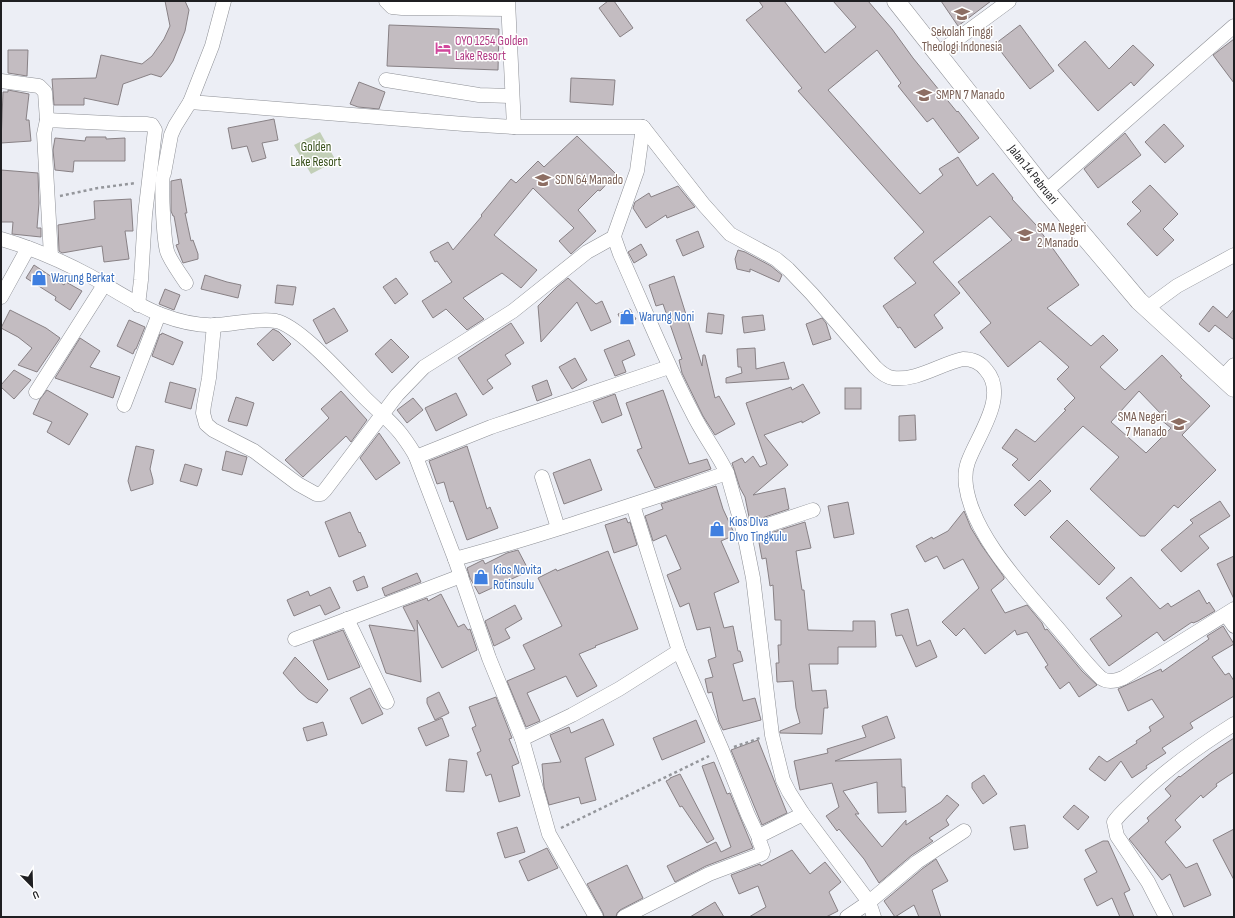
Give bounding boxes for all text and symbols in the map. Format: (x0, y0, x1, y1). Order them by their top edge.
school or university icon: Sekolah Tinggi Theologi Indonesia (953, 5, 971, 23)
place label: Sekolah Tinggi Theologi Indonesia (922, 24, 1002, 55)
place label: OYO 1254 Golden Lake Resort (455, 33, 528, 64)
hotel icon: OYO 1254 Golden Lake Resort (434, 39, 452, 57)
school or university icon: SMPN 7 Manado (915, 86, 933, 104)
place label: SMPN 7 Manado (936, 87, 1005, 103)
park label: Golden Lake Resort (291, 139, 341, 170)
street label: Jalan 14 Pebruari (1004, 141, 1062, 207)
school or university icon: SDN 64 Manado (534, 171, 552, 189)
place label: SDN 64 Manado (555, 172, 623, 188)
place label: SMA Negeri 2 Manado (1037, 220, 1086, 251)
school or university icon: SMA Negeri 2 Manado (1016, 226, 1034, 244)
shop icon: Warung Berkat (30, 269, 48, 287)
place label: Warung Berkat (51, 270, 115, 286)
shop icon: Warung Noni (618, 308, 636, 326)
place label: Warung Noni (639, 309, 694, 325)
place label: SMA Negeri 7 Manado (1118, 409, 1167, 440)
school or university icon: SMA Negeri 7 Manado (1170, 415, 1188, 433)
place label: Kios DIva DIvo Tingkulu (729, 514, 787, 545)
shop icon: Kios DIva DIvo Tingkulu (708, 520, 726, 538)
place label: Kios Novita Rotinsulu (493, 562, 542, 593)
shop icon: Kios Novita Rotinsulu (472, 568, 490, 586)
north arrow (12, 866, 52, 906)
text: U (30, 888, 41, 902)

